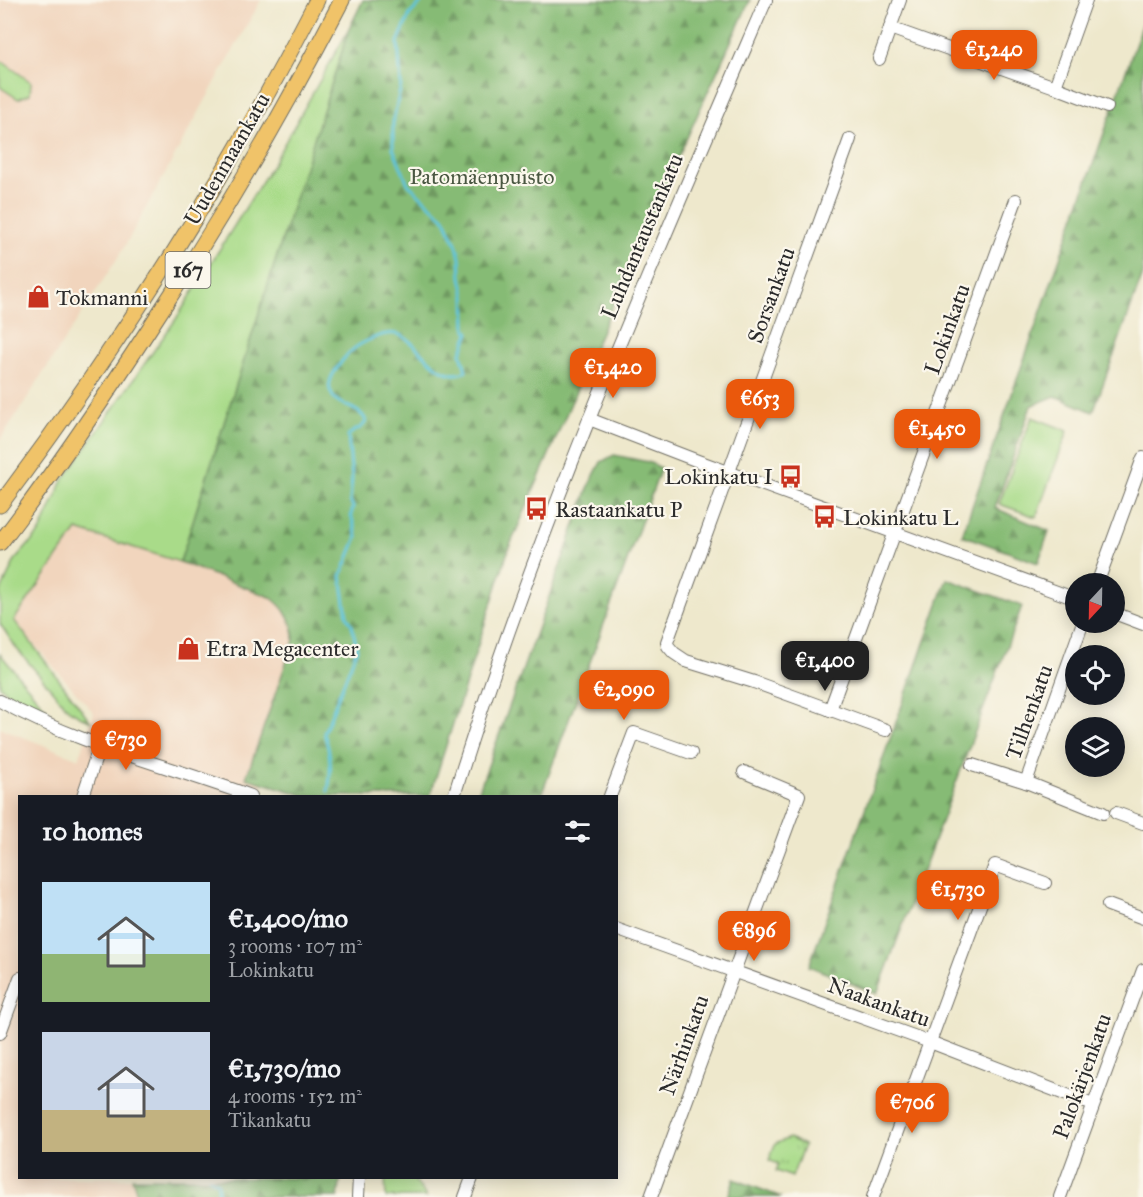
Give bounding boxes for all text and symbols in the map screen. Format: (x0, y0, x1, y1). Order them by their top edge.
pin: €1,240 (945, 30, 1043, 81)
text: €1,240 (965, 37, 1023, 61)
street label: Uudenmaankatu (178, 88, 276, 230)
street label: Luhdantaustankatu (595, 149, 689, 323)
park label: Patomäenpuisto (409, 163, 555, 190)
street label: Sorsankatu (741, 243, 801, 347)
road number: 167 (166, 252, 210, 288)
street label: Lokinkatu (918, 280, 976, 378)
shop icon: Tokmanni (25, 284, 51, 310)
place label: Tokmanni (56, 284, 148, 311)
pin: €1,420 (564, 348, 662, 399)
text: €1,420 (584, 355, 642, 379)
pin: €653 (724, 379, 796, 430)
text: €653 (740, 386, 780, 410)
pin: €1,450 (888, 409, 986, 460)
text: €1,450 (908, 416, 966, 440)
place label: Lokinkatu I (664, 463, 773, 490)
bus stop icon: Lokinkatu I (778, 463, 804, 489)
bus stop icon: Rastaankatu P (524, 496, 550, 522)
place label: Rastaankatu P (555, 496, 683, 523)
bus stop icon: Lokinkatu L (812, 504, 838, 530)
place label: Lokinkatu L (843, 504, 959, 531)
north arrow (1065, 573, 1125, 633)
map controls (1065, 573, 1125, 777)
shop icon: Etra Megacenter (175, 635, 201, 661)
place label: Etra Megacenter (206, 635, 359, 662)
pin: €1,400 (776, 641, 874, 692)
button: locate (1065, 645, 1125, 705)
text: €1,400 (795, 648, 855, 672)
street label: Tilhenkatu (999, 660, 1059, 763)
pin: €2,090 (575, 670, 673, 721)
text: €2,090 (593, 677, 655, 701)
button: layers (1065, 717, 1125, 777)
pin: €730 (90, 720, 162, 771)
text: €730 (105, 727, 147, 751)
text: 10 homes (42, 815, 143, 847)
icon: filters (561, 815, 594, 848)
pin: €1,730 (909, 870, 1007, 921)
text: €1,730 (931, 877, 985, 901)
text: €1,400/mo (228, 902, 348, 934)
icon: home (90, 906, 162, 978)
pin: €896 (718, 911, 790, 962)
text: €896 (732, 918, 776, 942)
text: 3 rooms · 107 m² (228, 934, 362, 958)
text: Lokinkatu (228, 958, 314, 982)
street label: Naakankatu (824, 971, 934, 1033)
street label: Närhinkatu (653, 991, 715, 1099)
street label: Palokärjenkatu (1047, 1009, 1117, 1142)
text: €1,730/mo (228, 1052, 341, 1084)
icon: home (90, 1056, 162, 1128)
pin: €706 (876, 1083, 948, 1134)
text: 4 rooms · 152 m² (228, 1084, 362, 1108)
text: €706 (890, 1090, 934, 1114)
text: Tikankatu (228, 1108, 311, 1132)

